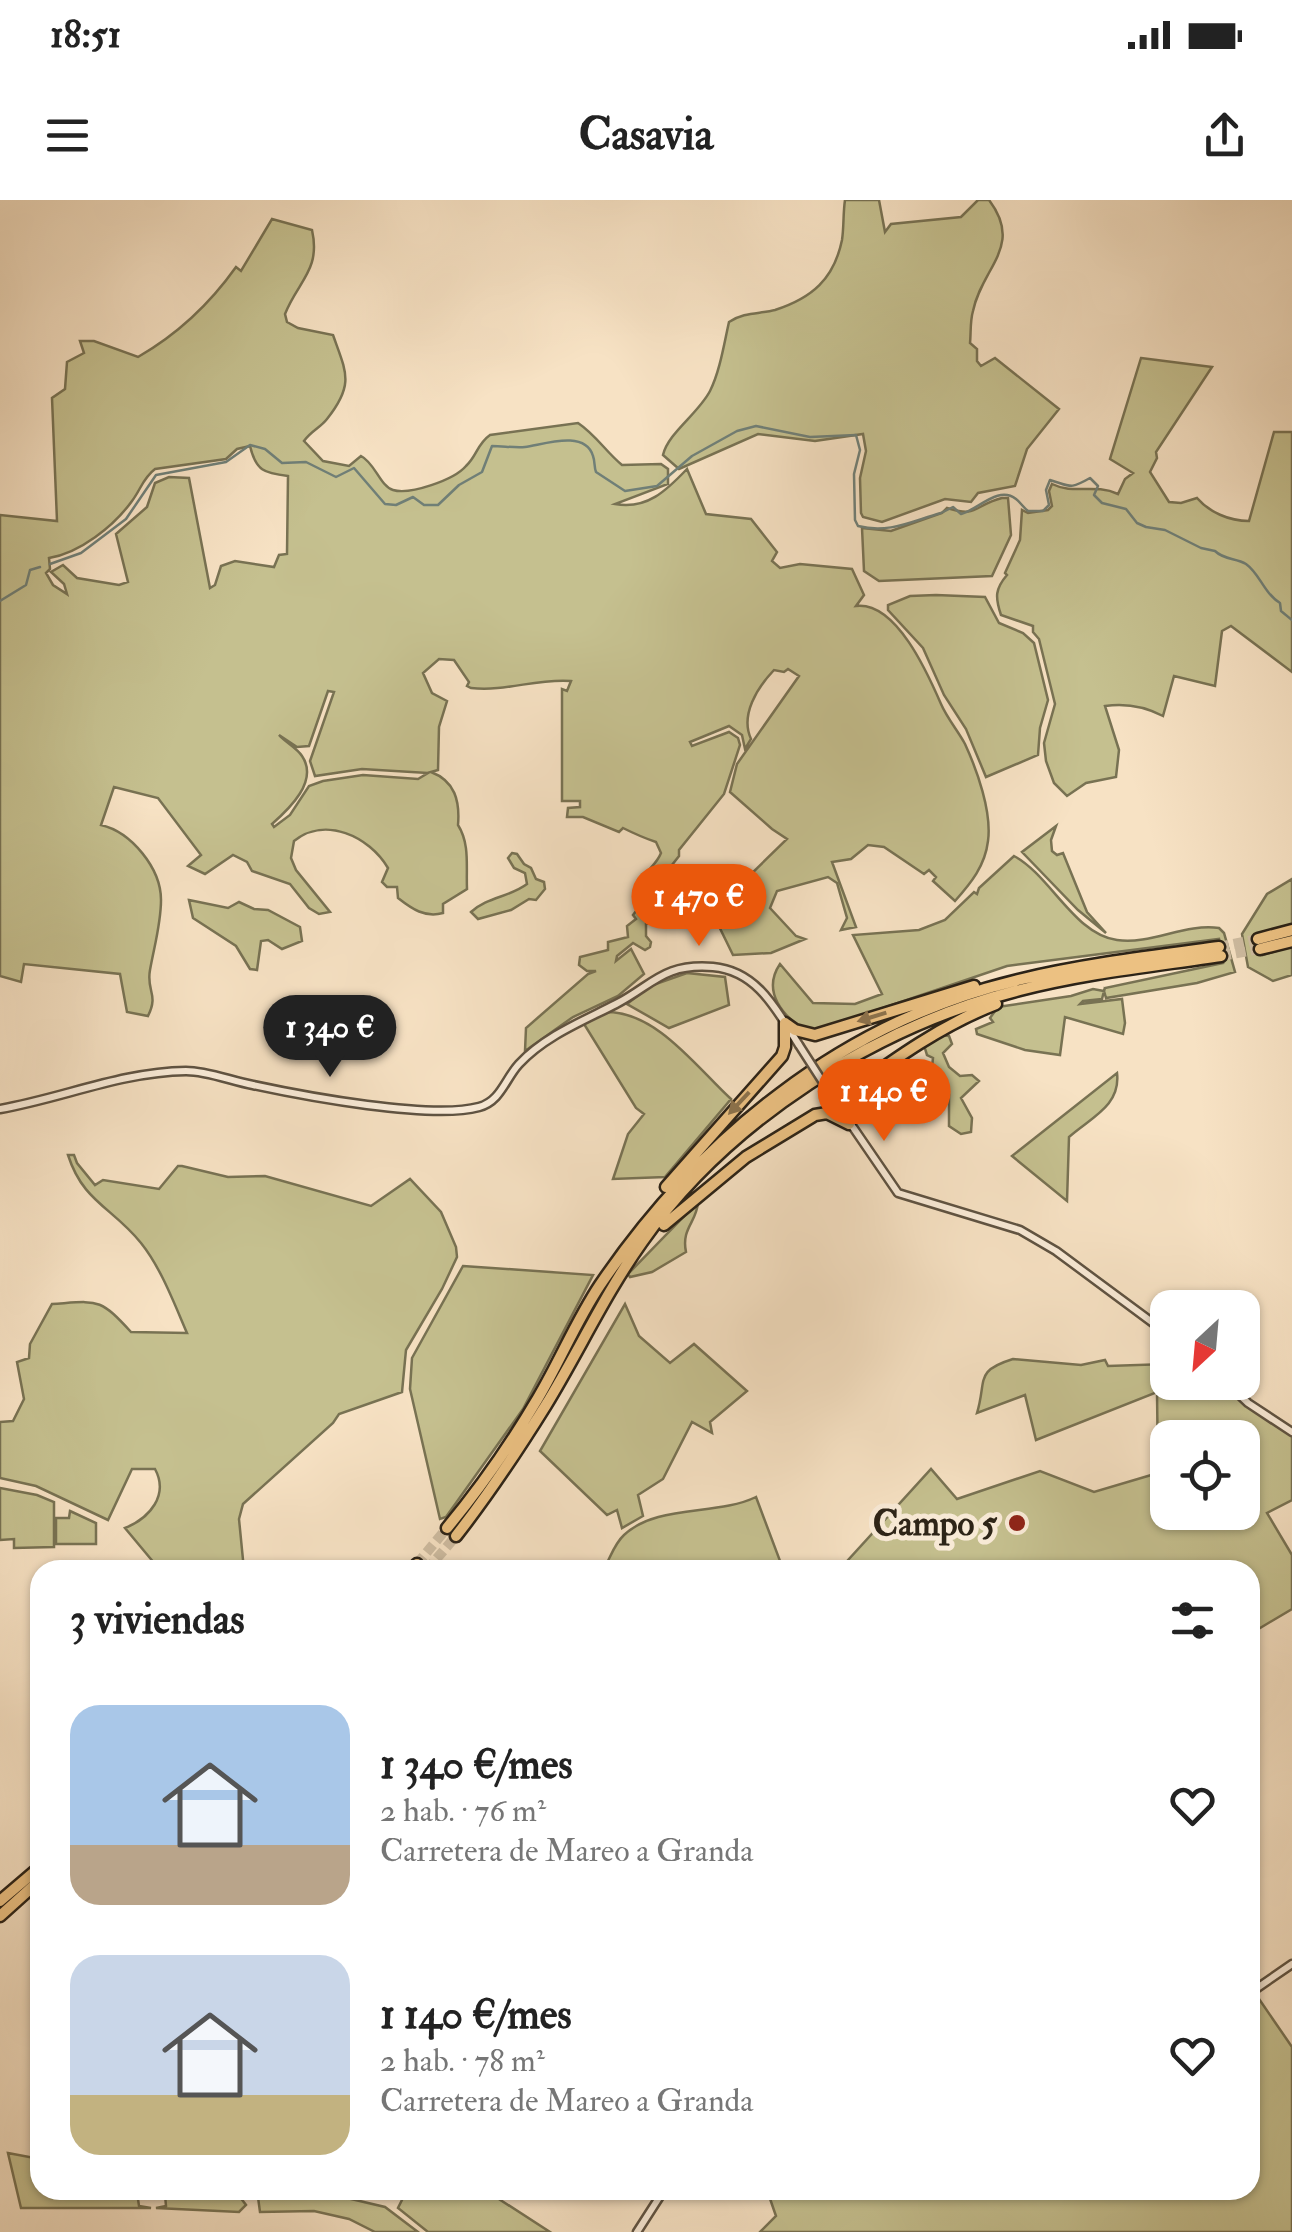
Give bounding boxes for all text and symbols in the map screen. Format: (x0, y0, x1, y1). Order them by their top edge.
text: 18:51 (50, 11, 121, 59)
text: Casavia (579, 107, 713, 163)
icon: menu (40, 108, 95, 163)
icon: share (1197, 108, 1252, 163)
pin: 1 470 € (607, 864, 791, 949)
text: 1 470 € (653, 876, 745, 916)
pin: 1 340 € (238, 995, 422, 1080)
text: 1 340 € (285, 1007, 375, 1047)
one-way arrow (857, 1010, 887, 1025)
pin: 1 140 € (792, 1059, 976, 1144)
text: 1 140 € (840, 1071, 928, 1111)
one-way arrow (728, 1090, 750, 1115)
north arrow (1150, 1290, 1260, 1400)
map controls (1150, 1290, 1260, 1530)
button: locate (1150, 1420, 1260, 1530)
place label: Campo 5 (873, 1502, 998, 1546)
marker: Campo 5 (1006, 1512, 1028, 1534)
icon: filters (1165, 1593, 1220, 1648)
text: 3 viviendas (70, 1594, 245, 1646)
text: 1 340 €/mes (380, 1739, 573, 1791)
icon: home (150, 1745, 270, 1865)
icon: heart (1165, 1778, 1220, 1833)
text: 2 hab. · 76 m² (380, 1791, 546, 1831)
text: Carretera de Mareo a Granda (380, 1831, 753, 1871)
text: 1 140 €/mes (380, 1989, 572, 2041)
icon: home (150, 1995, 270, 2115)
icon: heart (1165, 2028, 1220, 2083)
text: 2 hab. · 78 m² (380, 2041, 545, 2081)
text: Carretera de Mareo a Granda (380, 2081, 753, 2121)

